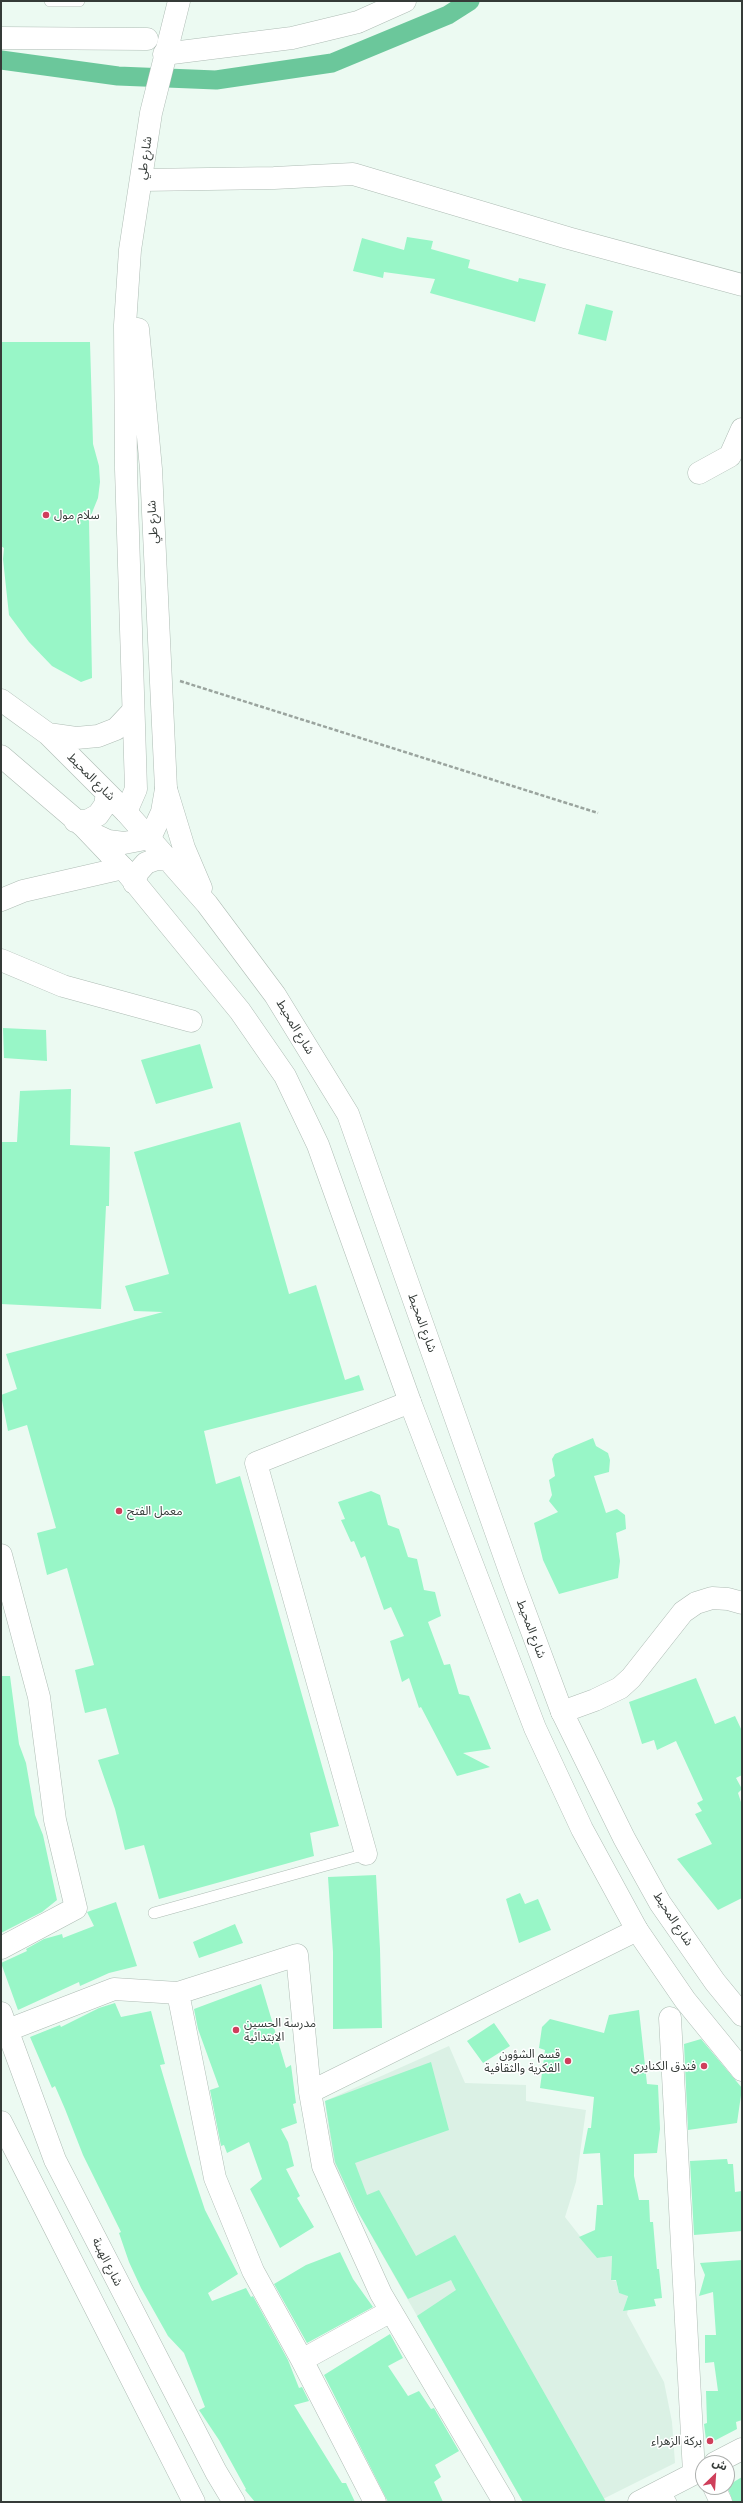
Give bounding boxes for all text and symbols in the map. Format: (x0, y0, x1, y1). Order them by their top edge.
street label: شارع طي (135, 136, 155, 180)
street label: شارع طي (145, 500, 161, 544)
place label: سلام مول (54, 508, 100, 522)
marker: سلام مول (41, 510, 51, 520)
street label: شارع المحيط (64, 750, 118, 804)
street label: شارع المحيط (273, 997, 317, 1057)
street label: شارع المحيط (405, 1292, 439, 1354)
place label: معمل الفتح (127, 1504, 182, 1518)
marker: معمل الفتح (114, 1506, 124, 1516)
street label: شارع المحيط (513, 1598, 549, 1660)
street label: شارع المحيط (650, 1889, 696, 1949)
place label: مدرسة الحسين الابتدائية (244, 2016, 316, 2044)
marker: مدرسة الحسين الابتدائية (231, 2025, 241, 2035)
place label: قسم الشؤون الفكرية والثقافية (484, 2047, 560, 2075)
marker: قسم الشؤون الفكرية والثقافية (563, 2056, 573, 2066)
place label: فندق الكنايري (631, 2059, 696, 2073)
marker: فندق الكنايري (699, 2061, 709, 2071)
street label: شارع الهبنة (89, 2235, 125, 2289)
place label: بركة الزهراء (651, 2434, 702, 2448)
marker: بركة الزهراء (705, 2436, 715, 2446)
north arrow (695, 2455, 735, 2495)
text: ش (710, 2455, 729, 2474)

